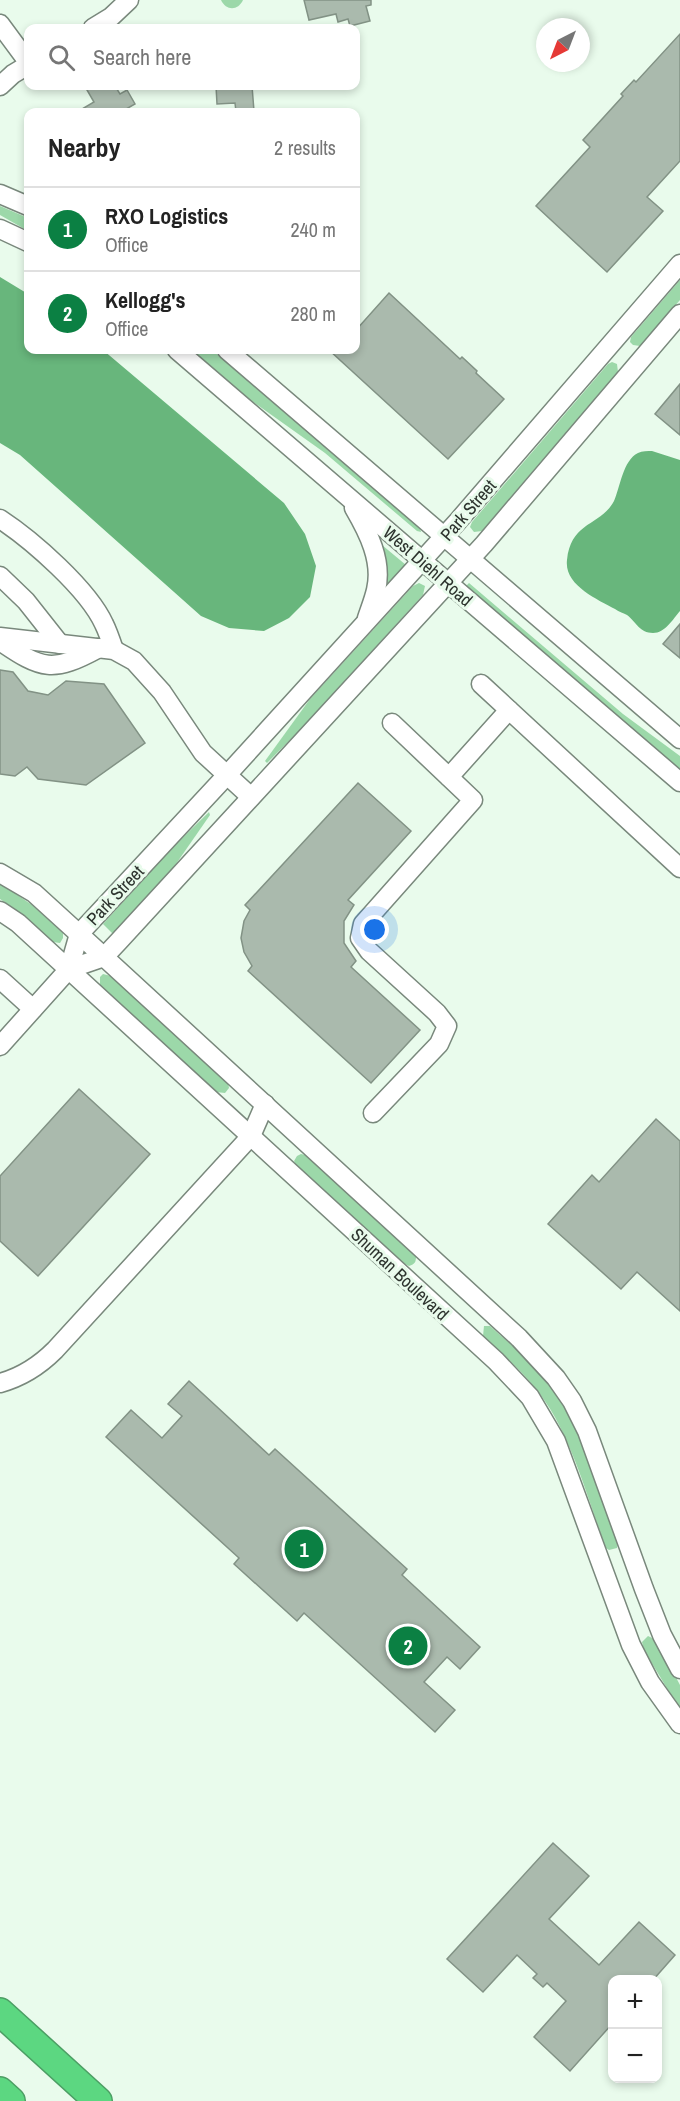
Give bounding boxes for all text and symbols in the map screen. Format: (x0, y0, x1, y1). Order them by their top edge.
north arrow (536, 18, 590, 72)
search box (24, 24, 360, 90)
icon: search (45, 41, 78, 74)
text: Search here (93, 42, 191, 72)
text: Nearby (48, 130, 120, 165)
text: 2 results (274, 134, 336, 161)
text: RXO Logistics (105, 201, 228, 231)
text: 1 (63, 216, 72, 243)
text: 240 m (290, 216, 336, 243)
text: Office (105, 231, 148, 258)
text: Kellogg's (105, 285, 185, 315)
text: 2 (63, 300, 72, 327)
text: 280 m (290, 300, 336, 327)
text: Office (105, 315, 148, 342)
street label: Park Street (434, 474, 502, 546)
street label: West Diehl Road (378, 520, 478, 612)
street label: Park Street (81, 859, 149, 931)
your location (360, 915, 389, 944)
street label: Shuman Boulevard (346, 1222, 454, 1326)
pin: 1 (284, 1526, 324, 1572)
pin: 2 (388, 1624, 428, 1668)
map controls (608, 1975, 662, 2083)
button: + (608, 1975, 662, 2029)
button: − (608, 2029, 662, 2083)

